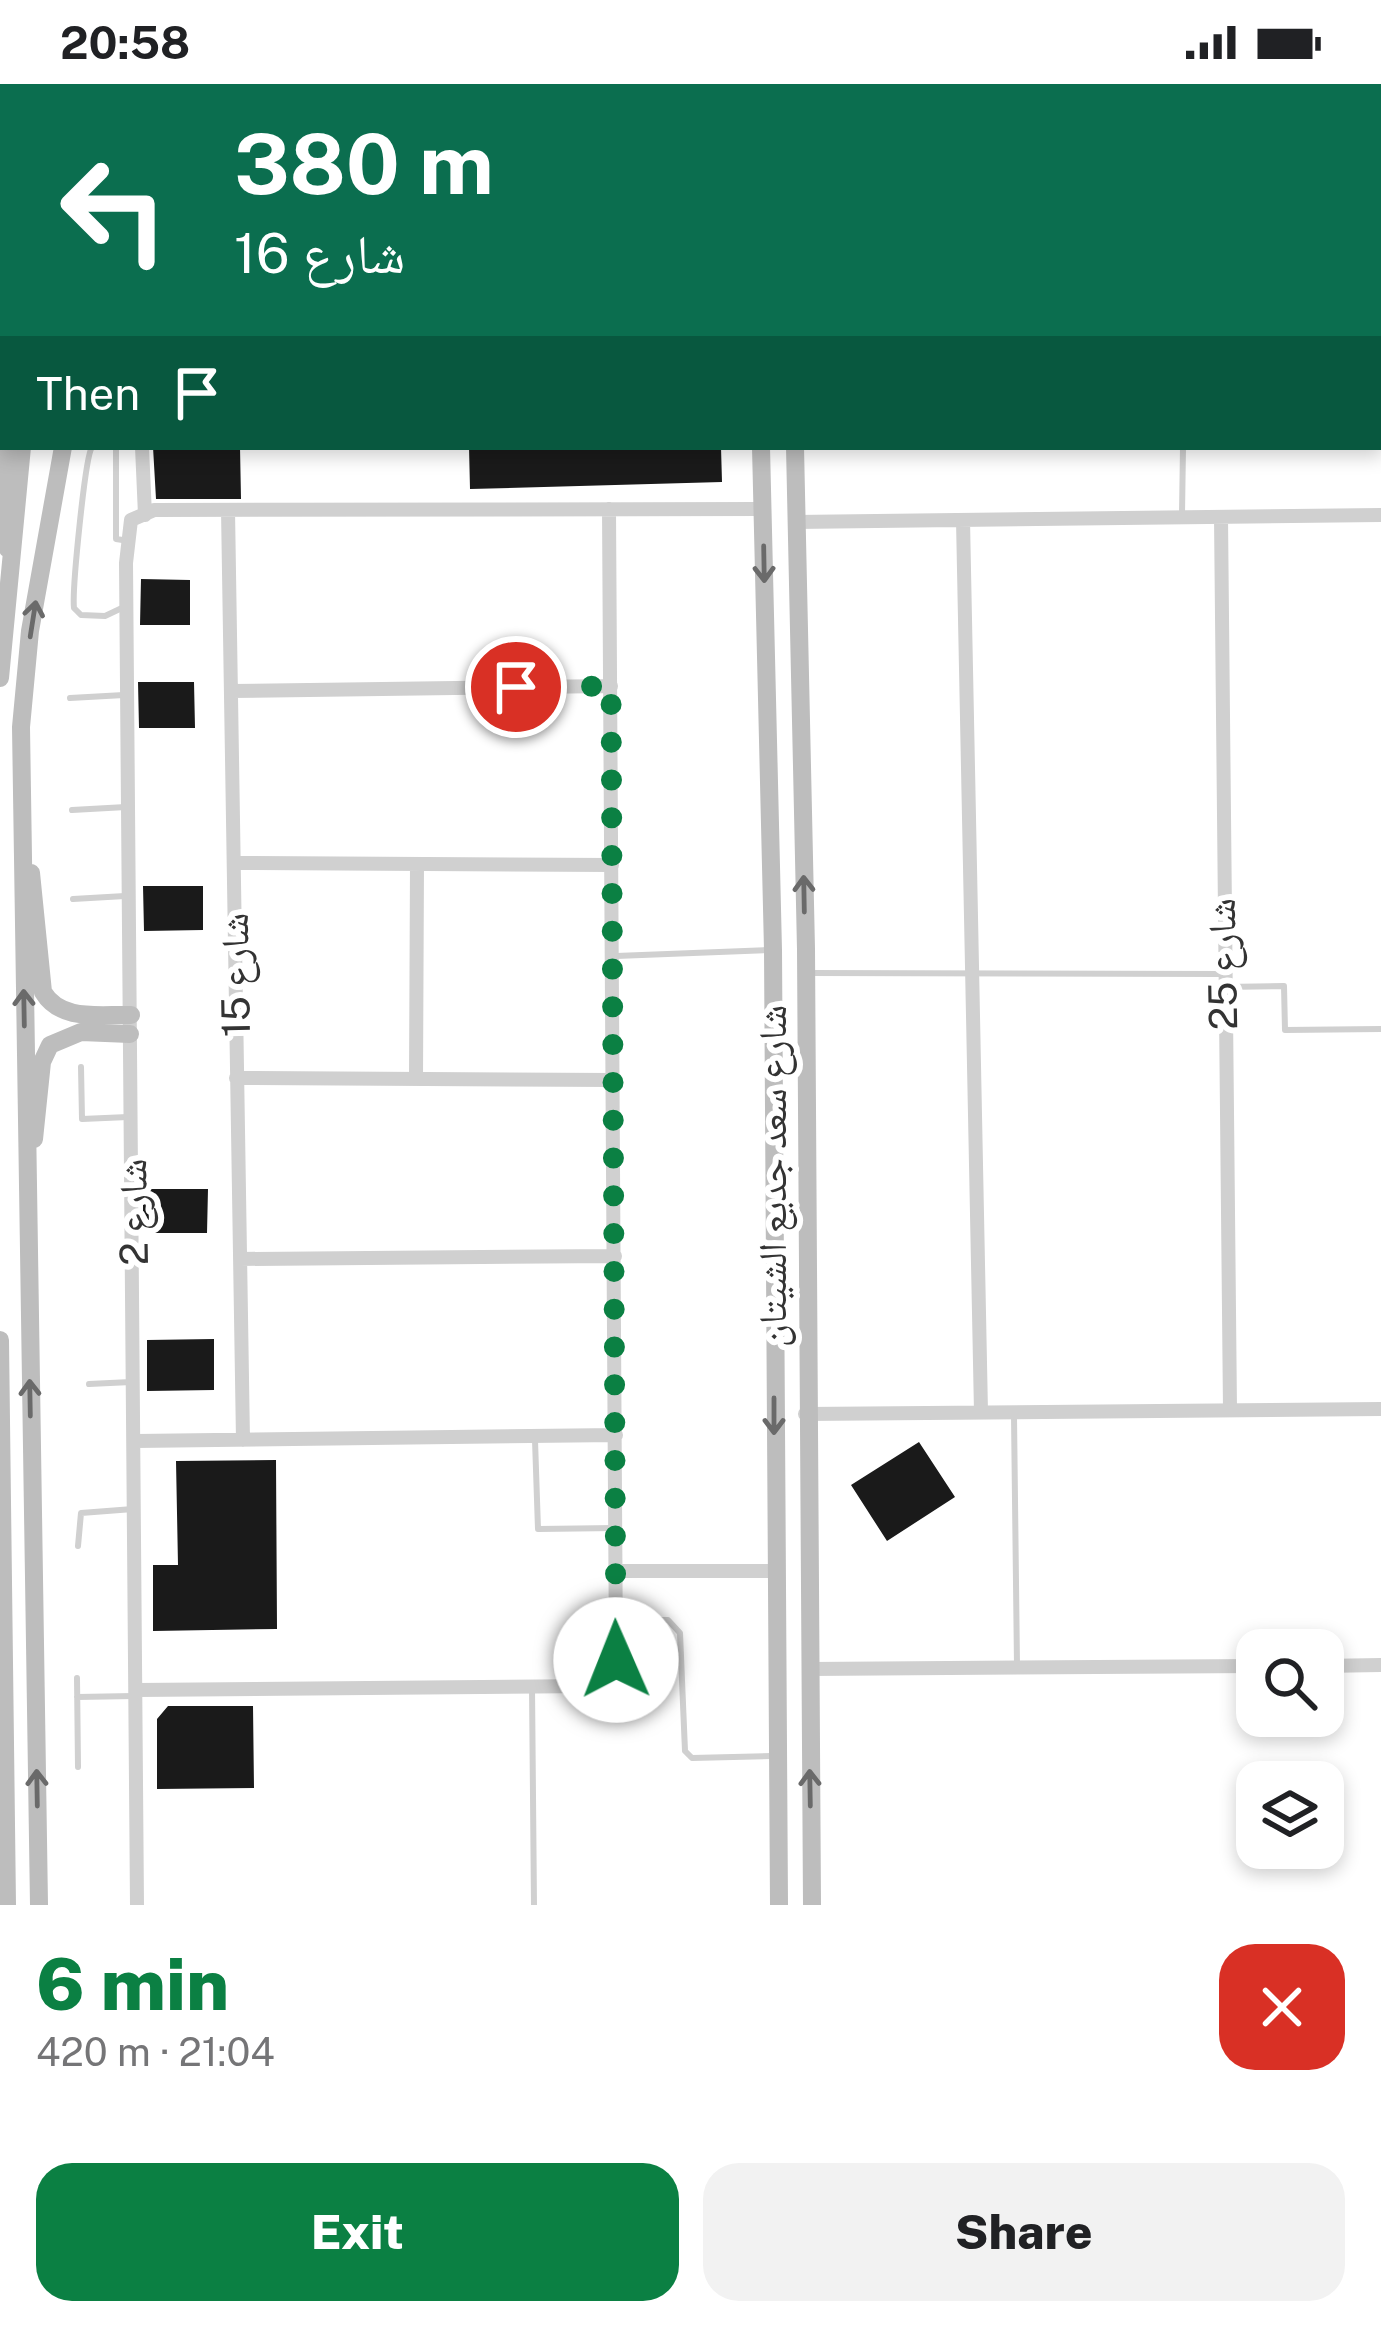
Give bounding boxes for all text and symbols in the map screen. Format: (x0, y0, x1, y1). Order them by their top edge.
text: 20:58 (60, 16, 190, 69)
text: 380 m (234, 114, 494, 213)
icon: left (36, 132, 192, 288)
text: شارع 16 (234, 222, 405, 285)
icon: arrive (164, 360, 230, 426)
text: Then (36, 367, 140, 420)
one-way arrow (752, 544, 775, 583)
one-way arrow (22, 600, 45, 639)
pin (465, 636, 567, 738)
icon: arrive (483, 654, 549, 720)
one-way arrow (793, 875, 816, 914)
street label: شارع 25 (1198, 898, 1248, 1030)
street label: شارع 15 (211, 912, 261, 1038)
one-way arrow (12, 989, 35, 1028)
street label: شارع سعد جديع الشيتان (749, 1005, 798, 1347)
street label: شارع 2 (109, 1158, 159, 1266)
one-way arrow (18, 1379, 41, 1418)
one-way arrow (763, 1396, 786, 1435)
position arrow (553, 1597, 679, 1723)
map controls (1236, 1629, 1344, 1869)
button: search (1236, 1629, 1344, 1737)
button: layers (1236, 1761, 1344, 1869)
one-way arrow (25, 1769, 48, 1808)
one-way arrow (799, 1769, 822, 1808)
text: 6 min (36, 1942, 229, 2026)
button: close (1219, 1944, 1345, 2070)
text: 420 m · 21:04 (36, 2029, 275, 2075)
button: Exit (36, 2163, 679, 2301)
button: Share (703, 2163, 1345, 2301)

